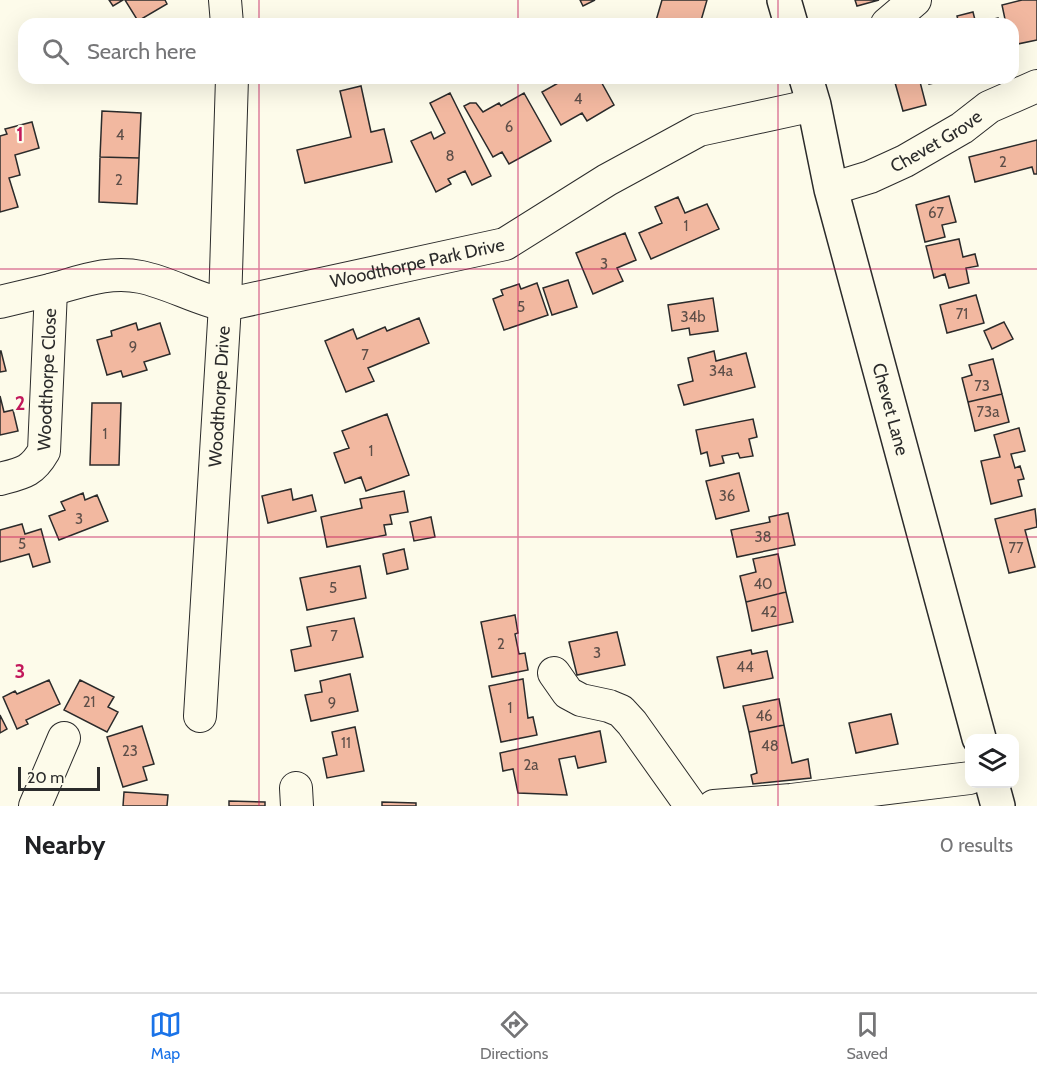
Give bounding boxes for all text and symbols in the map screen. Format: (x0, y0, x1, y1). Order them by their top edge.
search box (18, 18, 1019, 84)
icon: search (39, 35, 72, 68)
text: Search here (87, 38, 196, 65)
house number: 4 (574, 90, 583, 108)
street label: Chevet Grove (887, 106, 986, 177)
house number: 6 (505, 118, 513, 136)
text: 1 (16, 122, 24, 146)
house number: 4 (116, 126, 125, 144)
house number: 8 (445, 147, 455, 165)
house number: 2 (999, 153, 1007, 171)
house number: 2 (115, 171, 123, 189)
house number: 67 (928, 204, 944, 222)
house number: 1 (684, 217, 688, 235)
street label: Woodthorpe Park Drive (328, 233, 507, 293)
house number: 3 (600, 255, 608, 273)
house number: 5 (517, 298, 525, 316)
house number: 71 (956, 305, 968, 323)
street label: Woodthorpe Close (33, 308, 61, 451)
house number: 34b (680, 308, 706, 326)
street label: Woodthorpe Drive (204, 325, 235, 468)
house number: 9 (129, 338, 137, 356)
house number: 7 (361, 346, 369, 364)
street label: Chevet Lane (867, 361, 913, 458)
house number: 34a (709, 362, 734, 380)
house number: 73 (974, 377, 990, 395)
text: 2 (15, 391, 25, 415)
house number: 73a (977, 403, 1000, 421)
house number: 1 (103, 425, 107, 443)
house number: 1 (369, 442, 373, 460)
house number: 36 (719, 487, 735, 505)
house number: 3 (75, 510, 83, 528)
house number: 38 (754, 528, 772, 546)
house number: 5 (18, 535, 26, 553)
house number: 77 (1008, 539, 1024, 557)
house number: 40 (753, 575, 773, 593)
house number: 5 (329, 579, 337, 597)
house number: 42 (761, 603, 777, 621)
house number: 7 (330, 627, 338, 645)
house number: 2 (497, 635, 505, 653)
house number: 3 (593, 644, 601, 662)
house number: 44 (736, 658, 754, 676)
text: 3 (15, 659, 25, 683)
house number: 21 (83, 693, 95, 711)
house number: 9 (328, 694, 336, 712)
house number: 1 (508, 699, 512, 717)
house number: 46 (755, 707, 773, 725)
house number: 11 (341, 734, 351, 752)
map controls (965, 734, 1019, 788)
button: layers (965, 734, 1019, 788)
house number: 48 (761, 737, 779, 755)
house number: 23 (122, 742, 138, 760)
house number: 2a (523, 756, 539, 774)
scale bar (18, 764, 100, 792)
text: 20 m (27, 768, 64, 787)
text: Nearby (24, 829, 105, 861)
text: 0 results (940, 833, 1013, 857)
tab: Map (149, 1008, 182, 1063)
tab: Directions (480, 1008, 548, 1063)
tab: Saved (846, 1008, 888, 1063)

